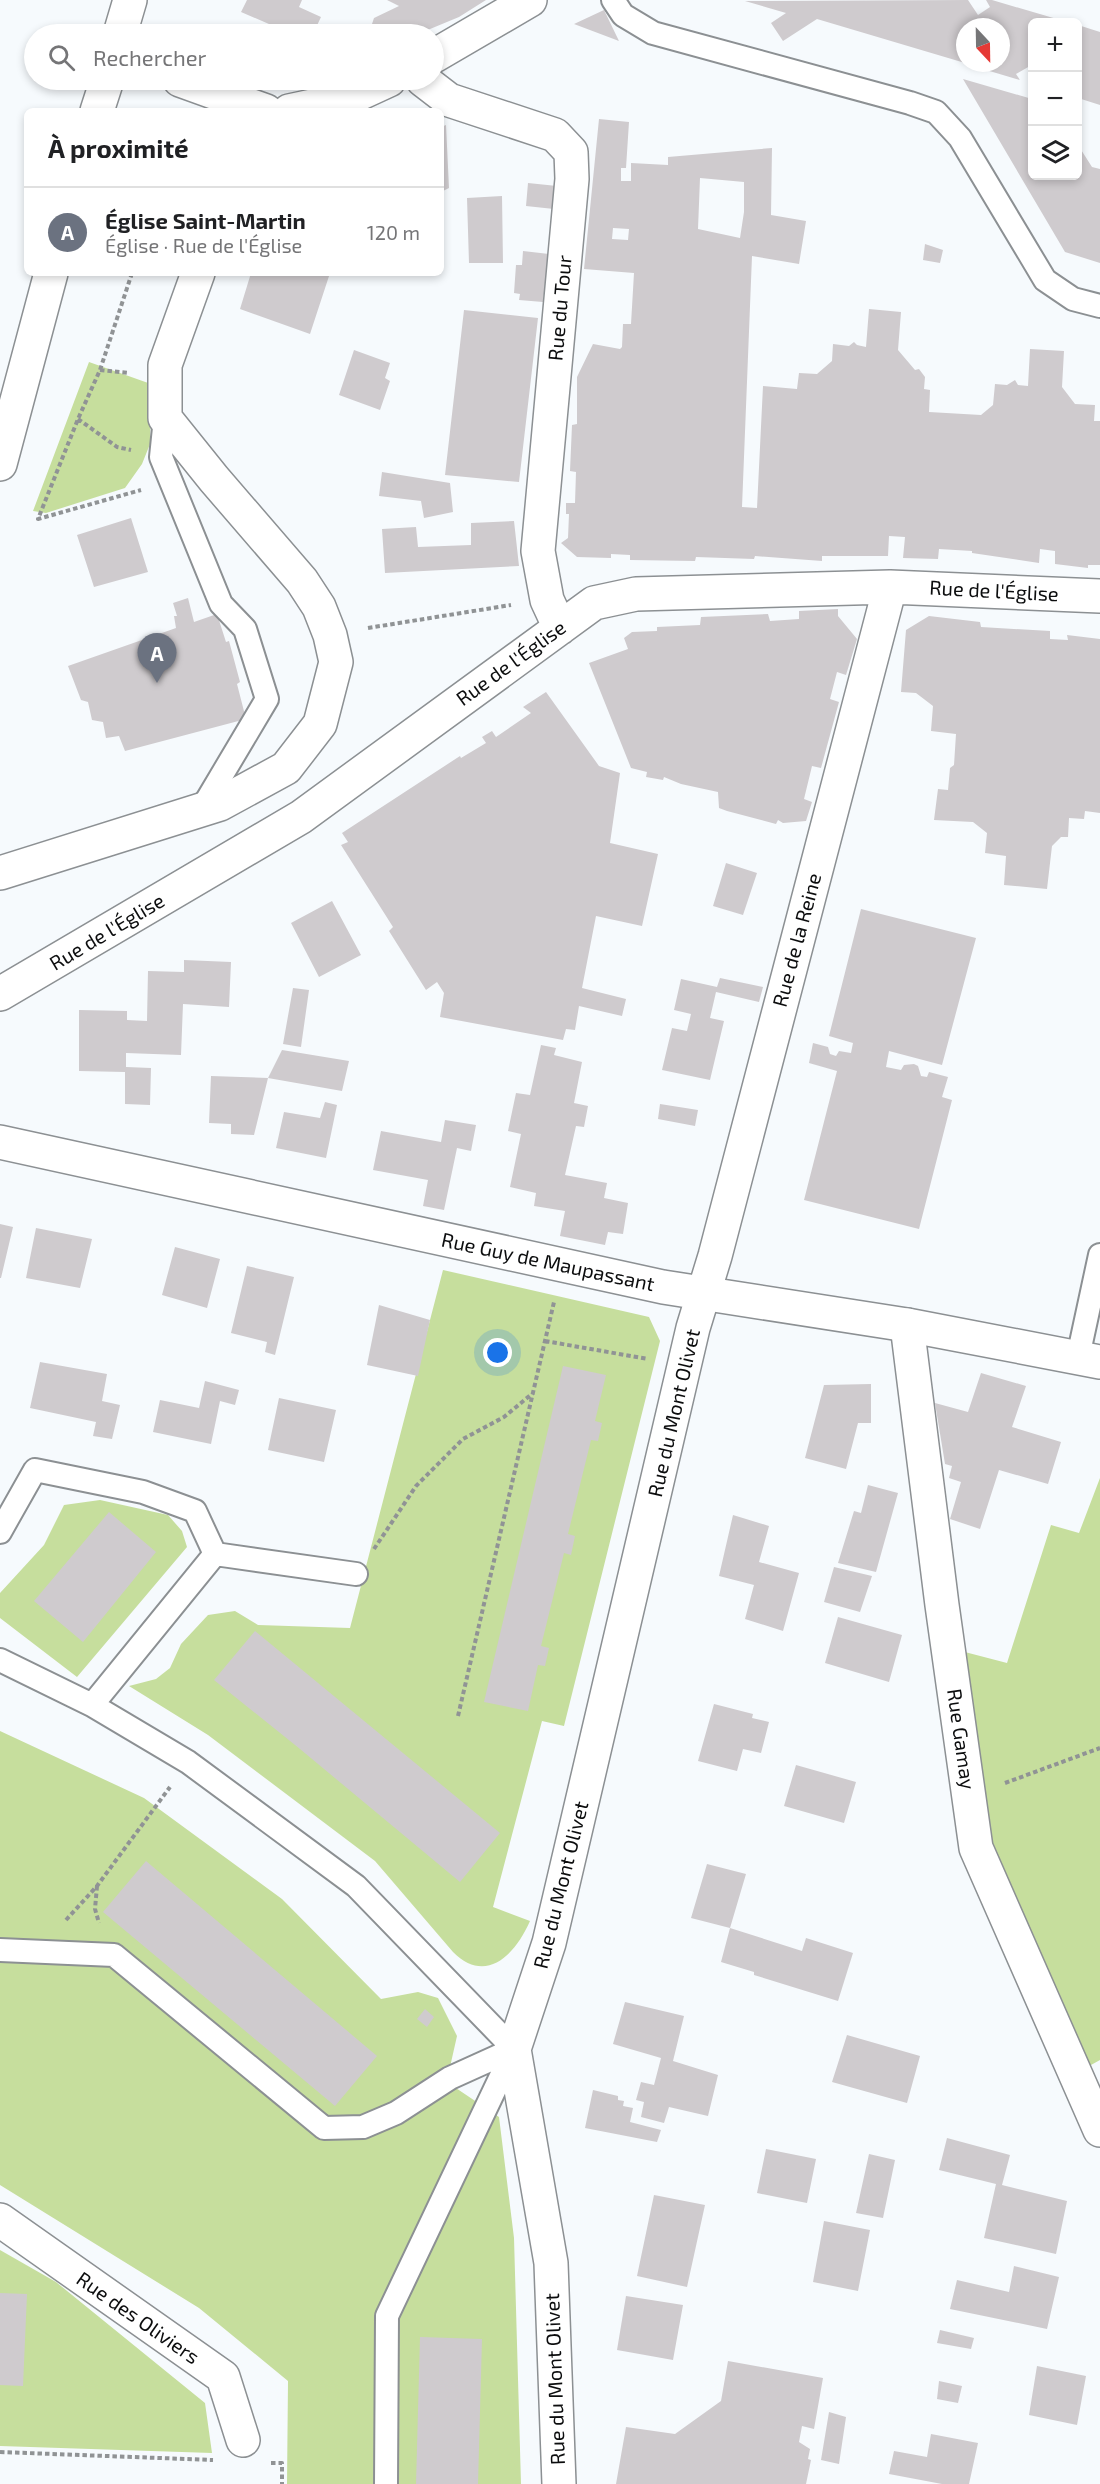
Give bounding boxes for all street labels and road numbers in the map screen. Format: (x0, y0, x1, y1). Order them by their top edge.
street label: Rue du Tour (542, 254, 576, 362)
street label: Rue de l'Église (929, 575, 1059, 605)
street label: Rue de l'Église (451, 614, 570, 710)
street label: Rue de la Reine (767, 870, 825, 1009)
street label: Rue de l'Église (45, 888, 168, 975)
street label: Rue Guy de Maupassant (439, 1227, 657, 1295)
street label: Rue du Mont Olivet (642, 1326, 704, 1499)
street label: Rue Gamay (943, 1687, 981, 1791)
street label: Rue du Mont Olivet (528, 1798, 593, 1971)
street label: Rue des Oliviers (72, 2266, 205, 2368)
street label: Rue du Mont Olivet (539, 2292, 569, 2465)

